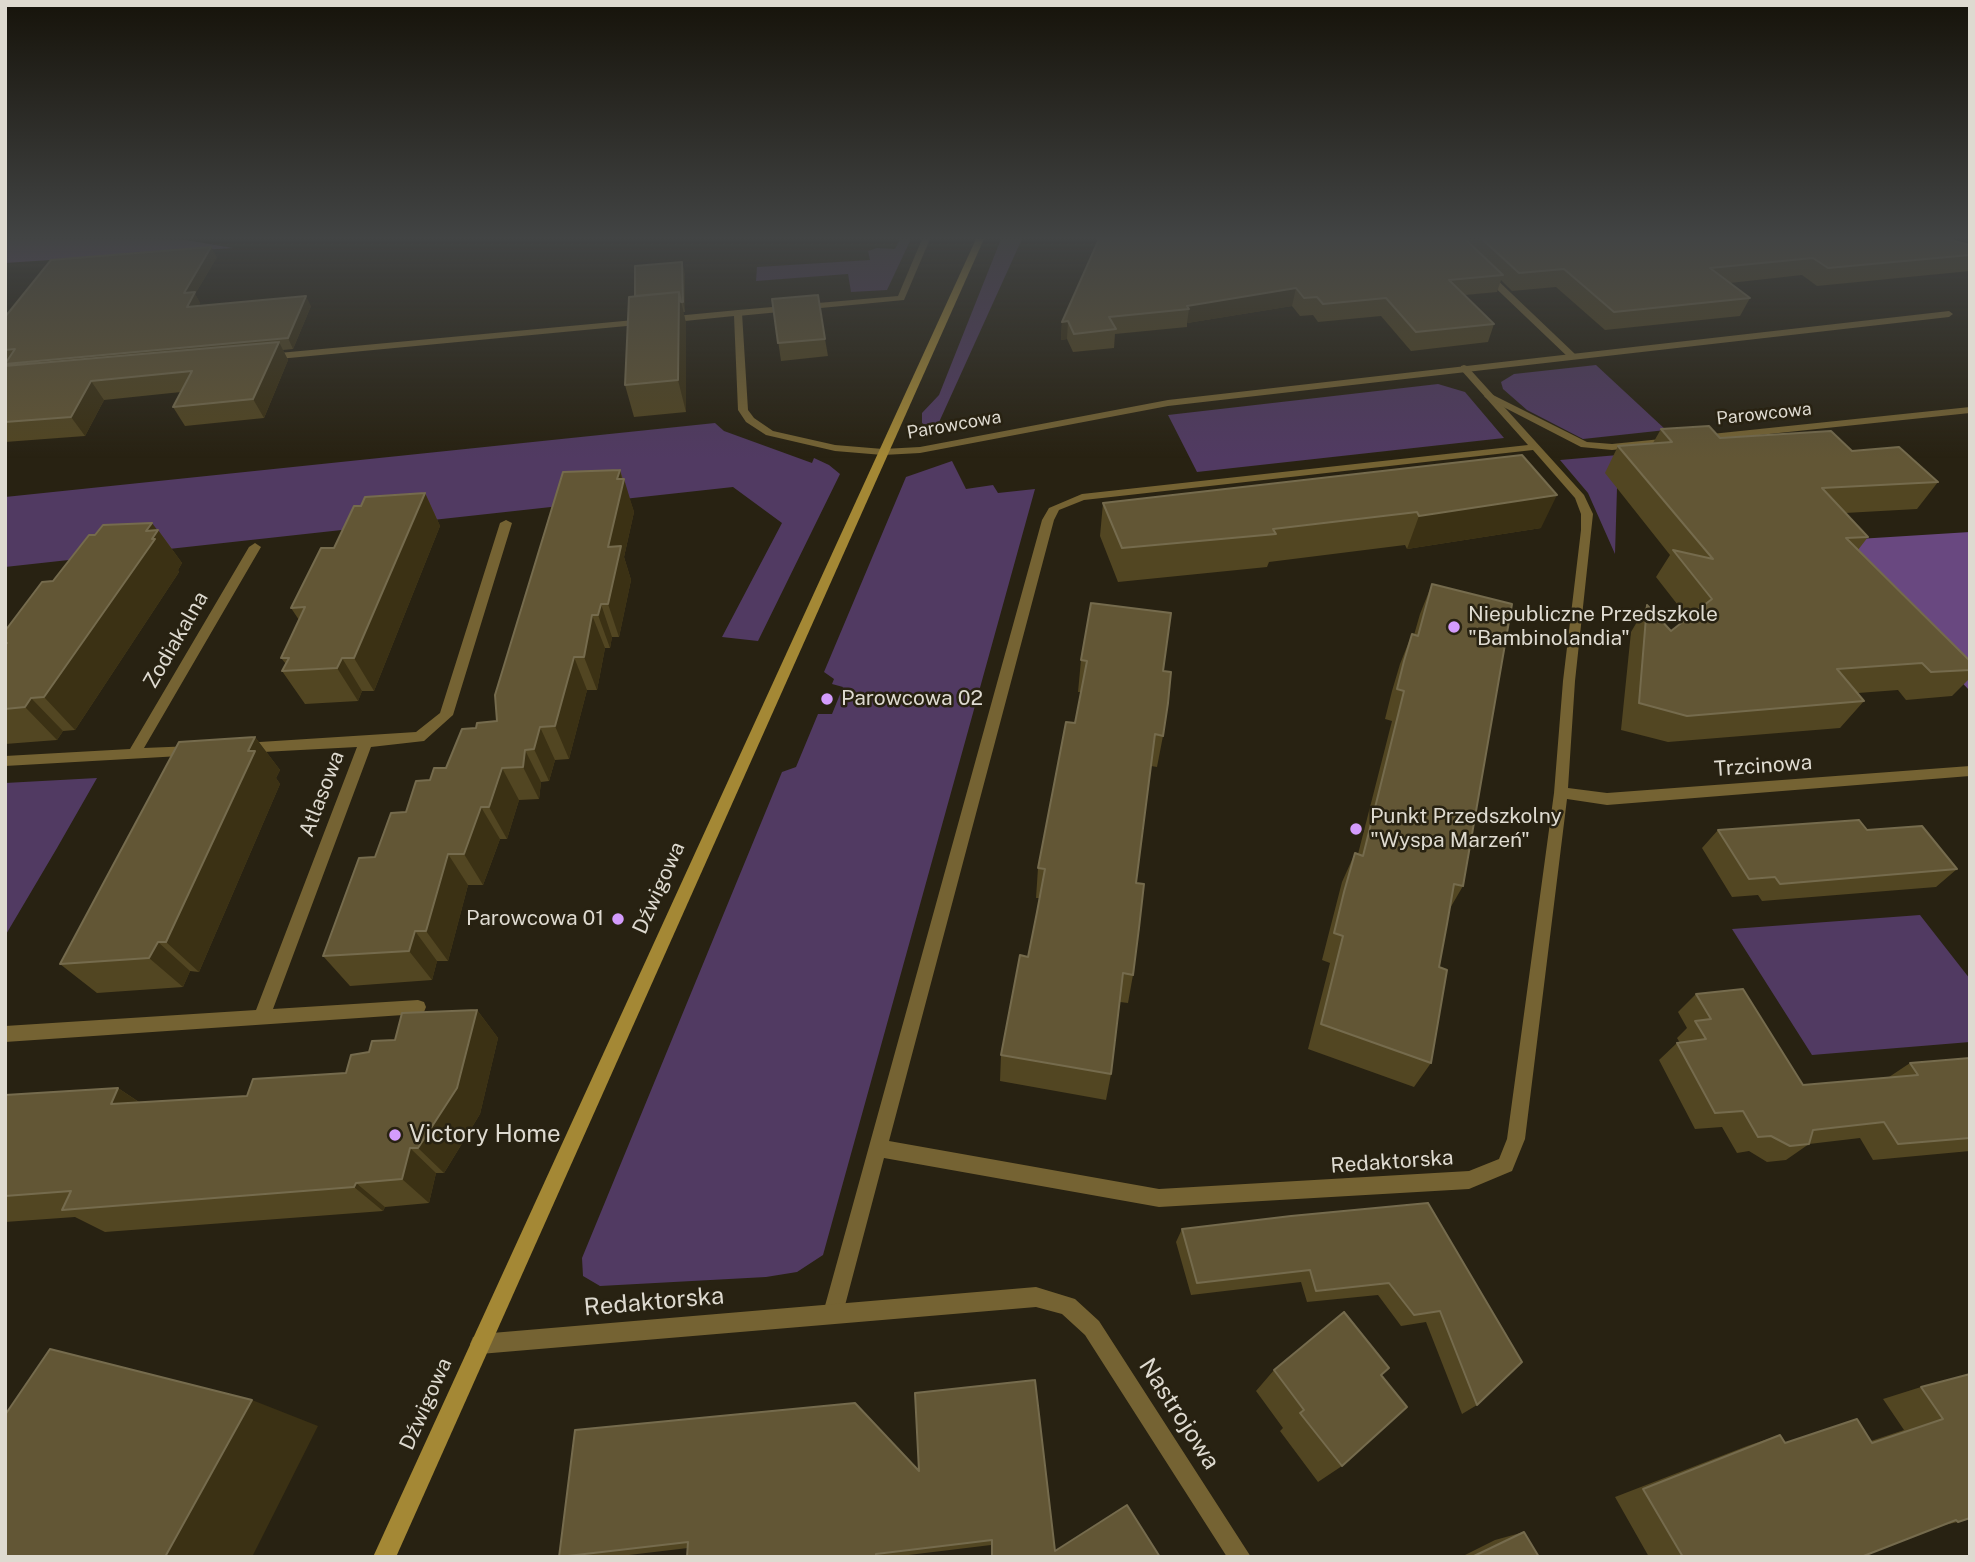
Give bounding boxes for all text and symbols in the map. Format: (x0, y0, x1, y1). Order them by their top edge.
street label: Parowcowa (1715, 398, 1813, 430)
street label: Parowcowa (905, 406, 1003, 444)
street label: Zodiakalna (138, 587, 214, 693)
place label: Niepubliczne Przedszkole "Bambinolandia" (1468, 602, 1718, 652)
marker: Niepubliczne Przedszkole "Bambinolandia" (1446, 619, 1462, 635)
place label: Parowcowa 02 (841, 686, 983, 712)
marker: Parowcowa 02 (819, 691, 835, 707)
street label: Atlasowa (294, 748, 350, 840)
street label: Trzcinowa (1713, 750, 1813, 782)
place label: Punkt Przedszkolny "Wyspa Marzeń" (1370, 804, 1562, 854)
marker: Punkt Przedszkolny "Wyspa Marzeń" (1348, 821, 1364, 837)
street label: Dźwigowa (628, 838, 690, 938)
place label: Parowcowa 01 (466, 906, 604, 932)
marker: Parowcowa 01 (610, 911, 626, 927)
place label: Victory Home (409, 1121, 561, 1149)
marker: Victory Home (387, 1127, 403, 1143)
street label: Redaktorska (1330, 1145, 1454, 1179)
street label: Redaktorska (583, 1282, 725, 1322)
street label: Nastrojowa (1132, 1353, 1226, 1475)
street label: Dźwigowa (395, 1354, 457, 1454)

